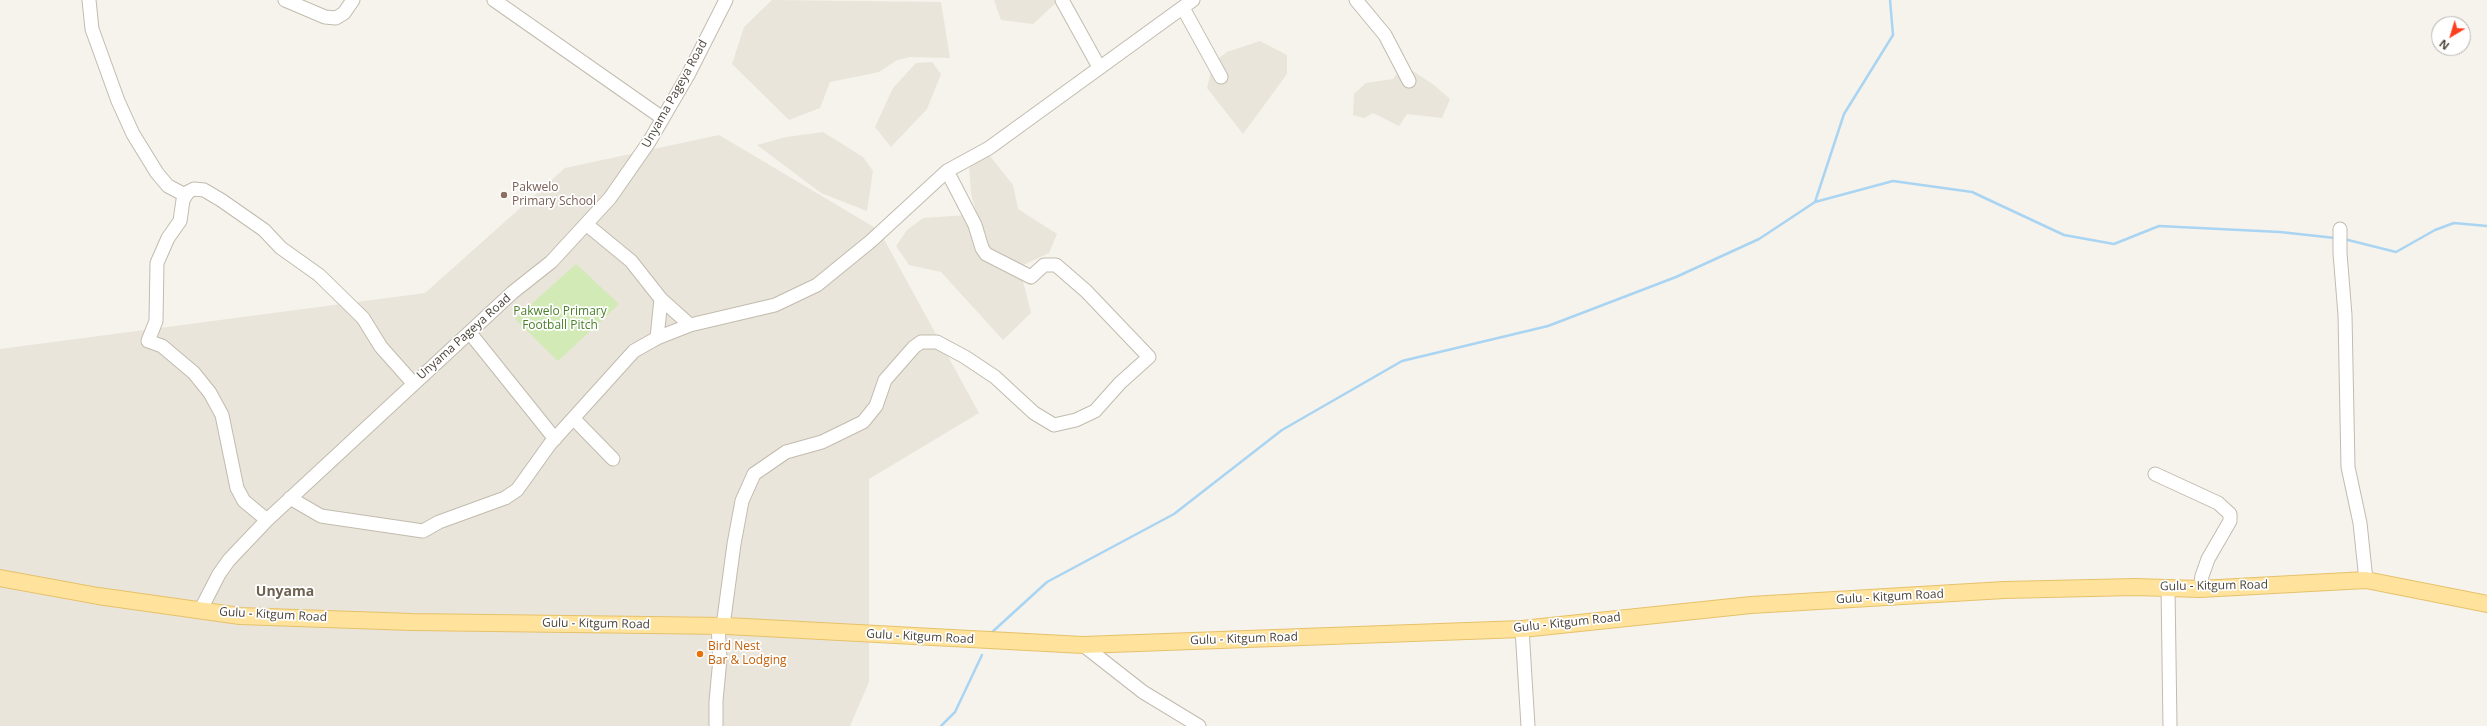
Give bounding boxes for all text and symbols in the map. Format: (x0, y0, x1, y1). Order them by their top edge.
north arrow (2431, 16, 2471, 56)
text: N (2436, 36, 2452, 54)
street label: Unyama Pageya Road (639, 37, 711, 151)
place label: Pakwelo Primary School (512, 181, 596, 209)
marker: Pakwelo Primary School (499, 190, 509, 200)
street label: Unyama Pageya Road (414, 291, 514, 383)
park label: Pakwelo Primary Football Pitch (513, 305, 607, 333)
street label: Gulu - Kitgum Road (2160, 578, 2268, 594)
district label: Unyama (256, 584, 314, 600)
street label: Gulu - Kitgum Road (1836, 587, 1944, 607)
street label: Gulu - Kitgum Road (219, 605, 327, 625)
street label: Gulu - Kitgum Road (1513, 610, 1621, 636)
street label: Gulu - Kitgum Road (542, 616, 650, 632)
street label: Gulu - Kitgum Road (866, 627, 974, 647)
street label: Gulu - Kitgum Road (1190, 630, 1298, 648)
place label: Bird Nest Bar & Lodging (708, 640, 787, 668)
marker: Bird Nest Bar & Lodging (695, 649, 705, 659)

